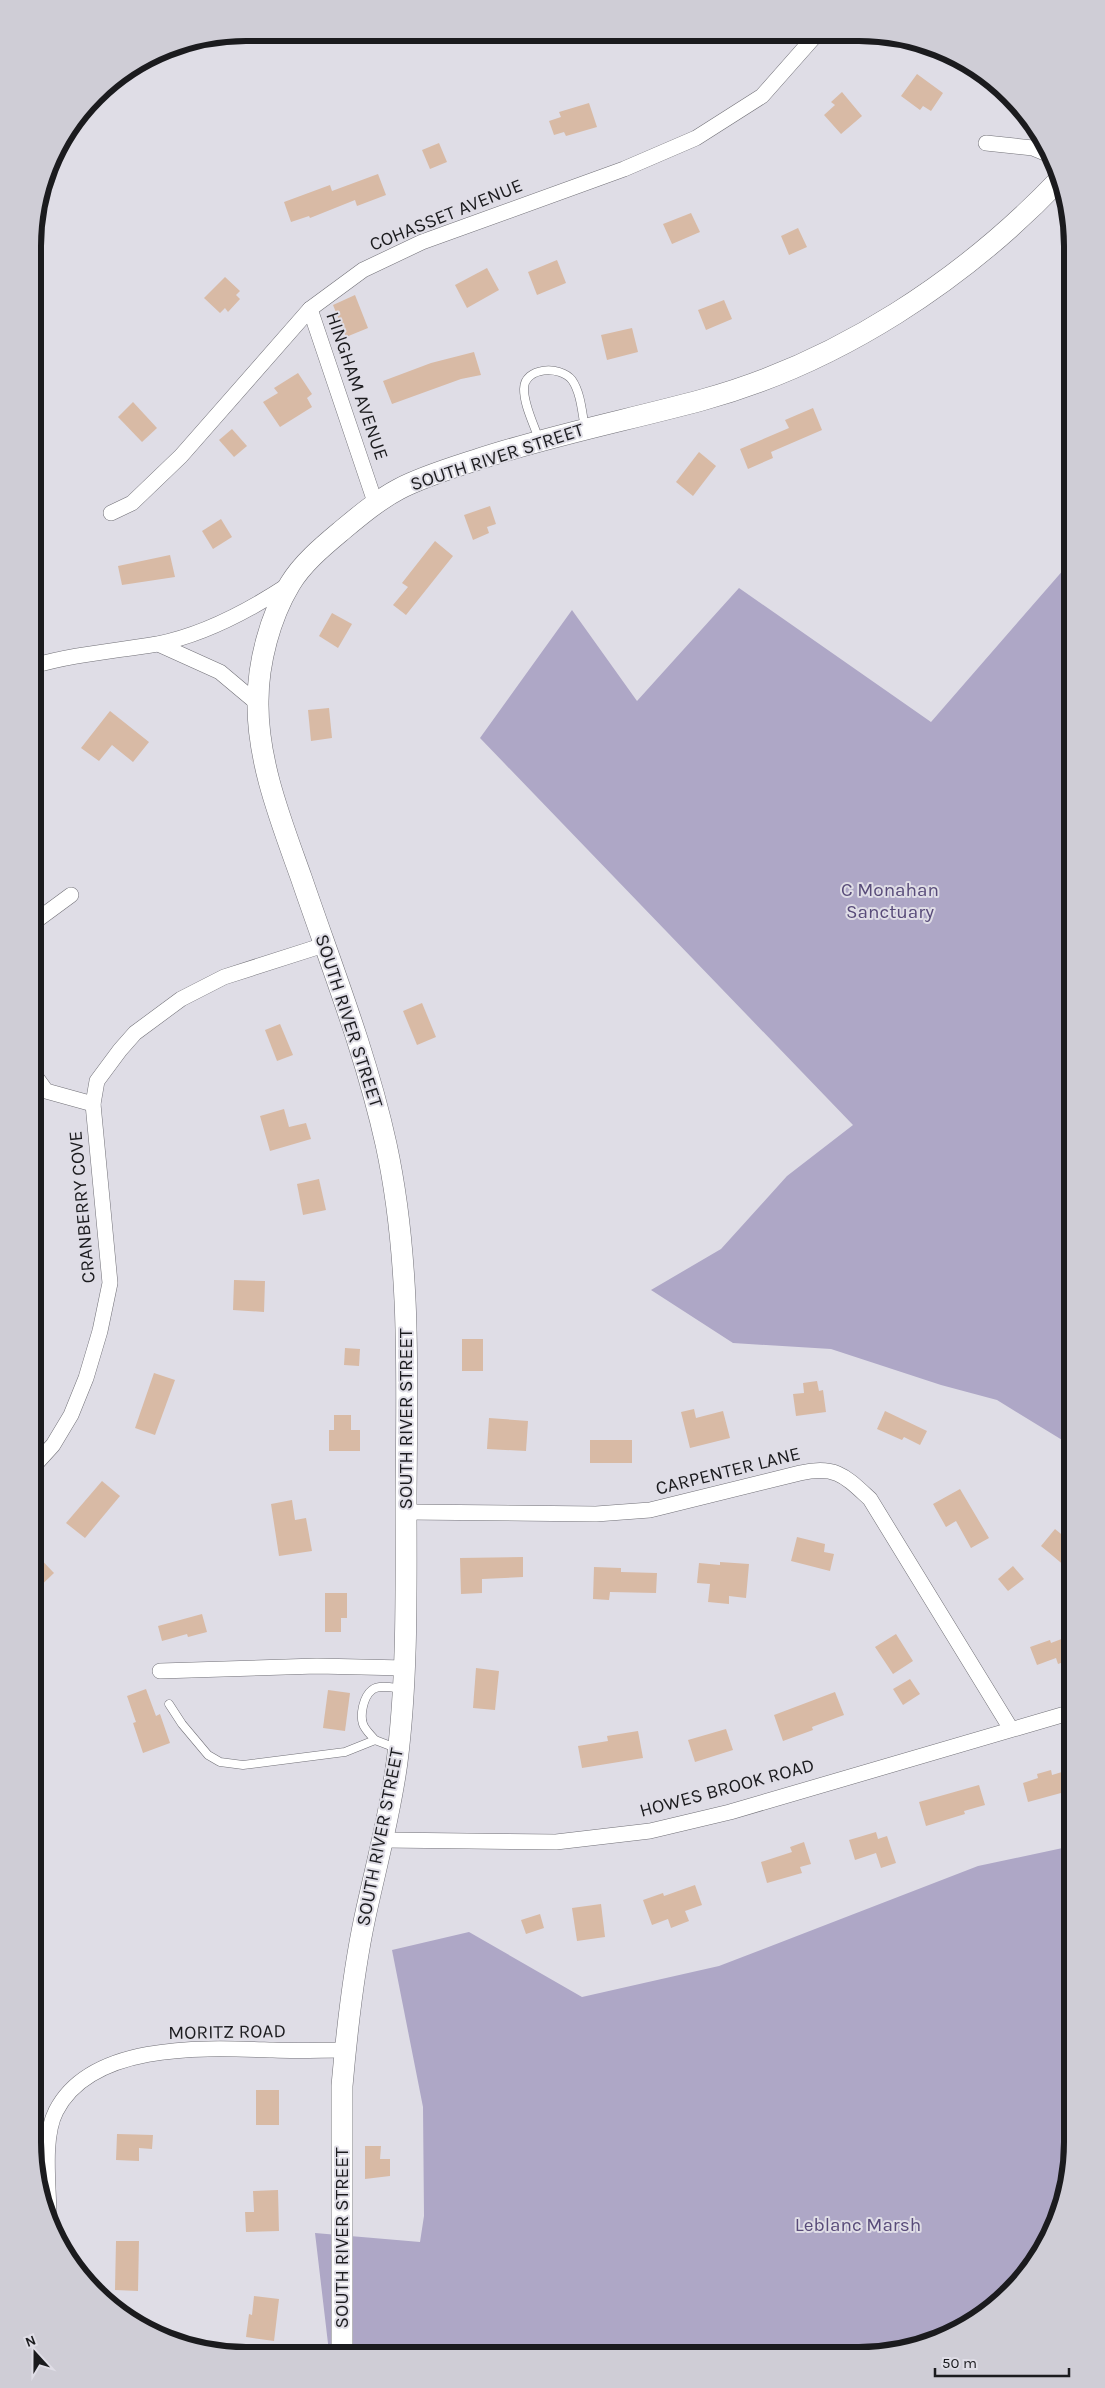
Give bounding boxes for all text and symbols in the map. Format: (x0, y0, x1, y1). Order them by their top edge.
street label: COHASSET AVENUE (366, 174, 526, 256)
street label: HINGHAM AVENUE (321, 309, 393, 463)
street label: SOUTH RIVER STREET (408, 418, 587, 495)
park label: C Monahan Sanctuary (841, 879, 939, 923)
street label: SOUTH RIVER STREET (311, 932, 388, 1111)
street label: CRANBERRY COVE (64, 1130, 100, 1284)
street label: SOUTH RIVER STREET (395, 1328, 417, 1509)
street label: CARPENTER LANE (653, 1442, 803, 1500)
street label: SOUTH RIVER STREET (352, 1746, 408, 1928)
street label: HOWES BROOK ROAD (637, 1754, 817, 1822)
street label: MORITZ ROAD (168, 2020, 286, 2044)
street label: SOUTH RIVER STREET (331, 2147, 353, 2328)
park label: Leblanc Marsh (795, 2214, 921, 2236)
north arrow (10, 2328, 60, 2378)
text: N (23, 2332, 38, 2351)
scale bar (935, 2346, 1069, 2378)
text: 50 m (942, 2354, 977, 2372)

